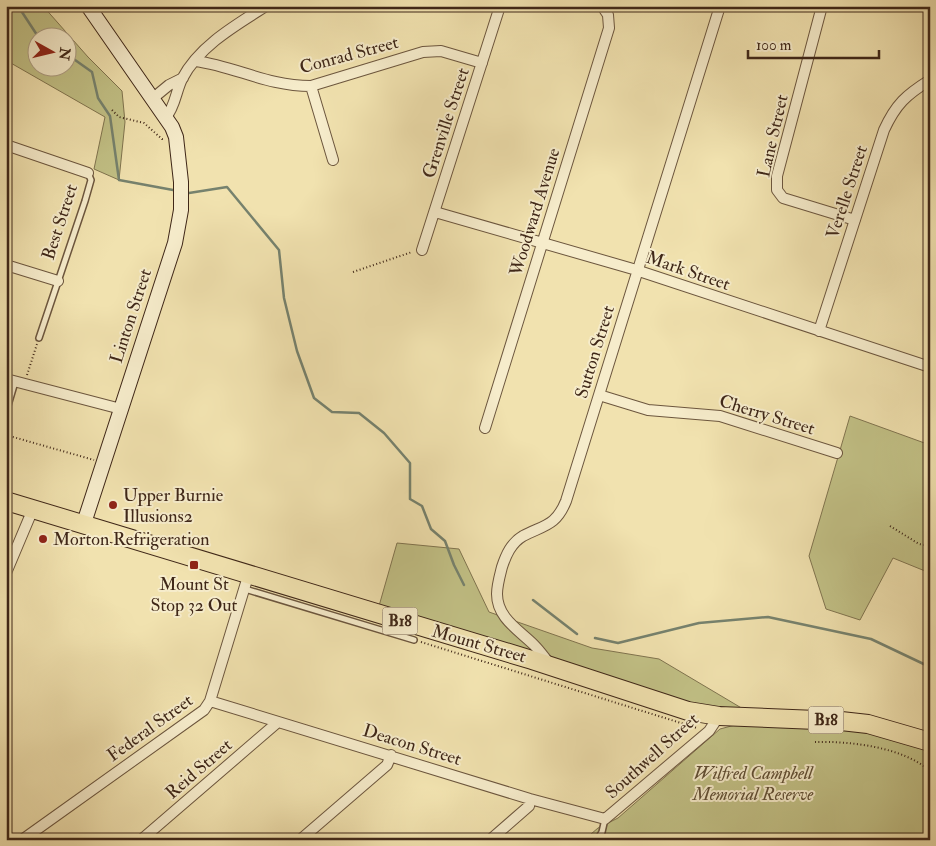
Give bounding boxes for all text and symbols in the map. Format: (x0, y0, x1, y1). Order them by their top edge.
north arrow (28, 28, 78, 78)
scale bar (748, 28, 880, 60)
street label: Conrad Street (297, 31, 401, 79)
text: 100 m (756, 36, 792, 55)
text: N (55, 45, 74, 62)
street label: Grenville Street (417, 65, 475, 181)
street label: Lane Street (752, 92, 794, 180)
street label: Verelle Street (821, 142, 873, 242)
street label: Woodward Avenue (504, 145, 566, 280)
street label: Best Street (37, 181, 83, 263)
street label: Mark Street (643, 246, 733, 296)
street label: Linton Street (105, 266, 157, 366)
street label: Sutton Street (570, 303, 620, 401)
street label: Cherry Street (716, 390, 818, 440)
place label: Upper Burnie Illusions2 (123, 484, 224, 528)
marker: Upper Burnie Illusions2 (107, 499, 119, 511)
place label: Morton Refrigeration (53, 528, 210, 551)
marker: Morton Refrigeration (37, 533, 49, 545)
marker: Mount St Stop 32 Out (188, 559, 200, 571)
place label: Mount St Stop 32 Out (151, 573, 238, 617)
road number: B18 (382, 608, 418, 634)
street label: Mount Street (429, 620, 529, 669)
street label: Federal Street (103, 689, 198, 767)
road number: B18 (808, 706, 844, 734)
street label: Southwell Street (601, 708, 704, 804)
street label: Deacon Street (360, 719, 464, 771)
street label: Reid Street (161, 734, 237, 804)
park label: Wilfred Campbell Memorial Reserve (692, 762, 814, 806)

